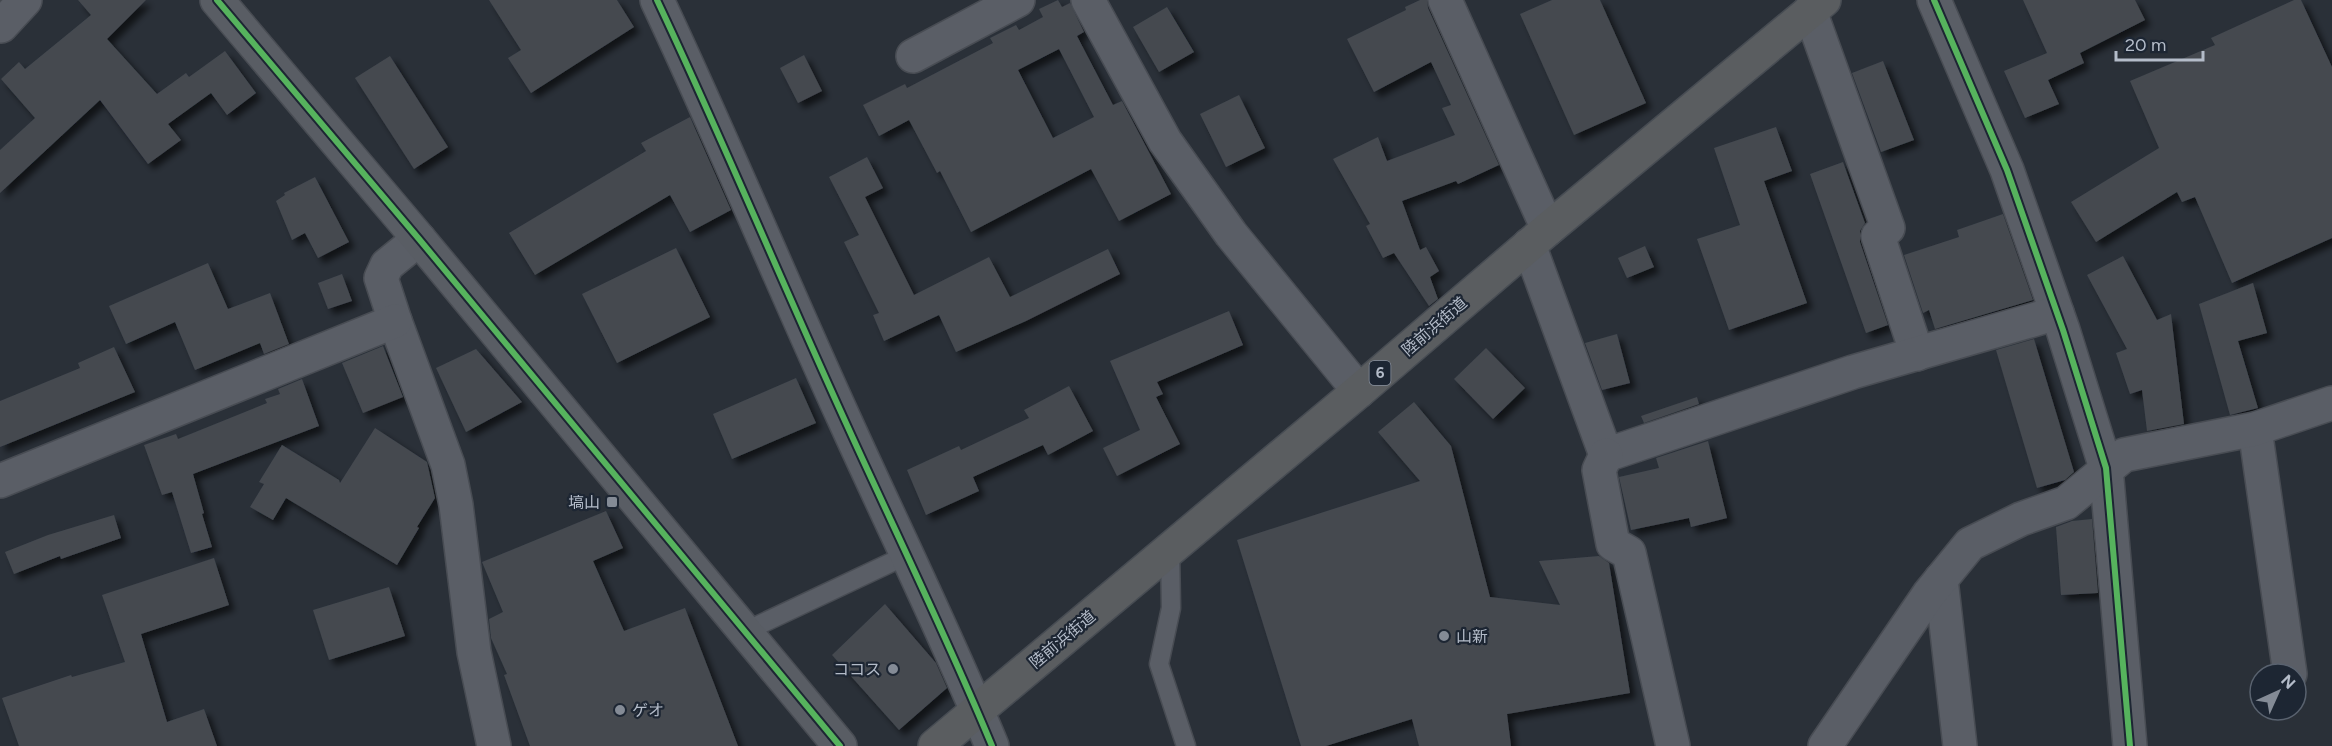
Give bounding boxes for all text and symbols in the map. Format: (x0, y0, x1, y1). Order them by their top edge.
scale bar (2116, 24, 2203, 62)
text: 20 m (2125, 34, 2166, 56)
street label: 陸前浜街道 (1398, 293, 1471, 360)
road number: 6 (1370, 361, 1390, 385)
place label: 塙山 (568, 493, 600, 512)
marker: 塙山 (605, 495, 619, 509)
street label: 陸前浜街道 (1026, 606, 1099, 672)
place label: 山新 (1456, 627, 1488, 646)
marker: 山新 (1437, 629, 1451, 643)
place label: ココス (833, 660, 881, 679)
marker: ココス (886, 662, 900, 676)
north arrow (2248, 662, 2308, 722)
text: N (2277, 671, 2299, 693)
place label: ゲオ (632, 701, 664, 720)
marker: ゲオ (613, 703, 627, 717)

